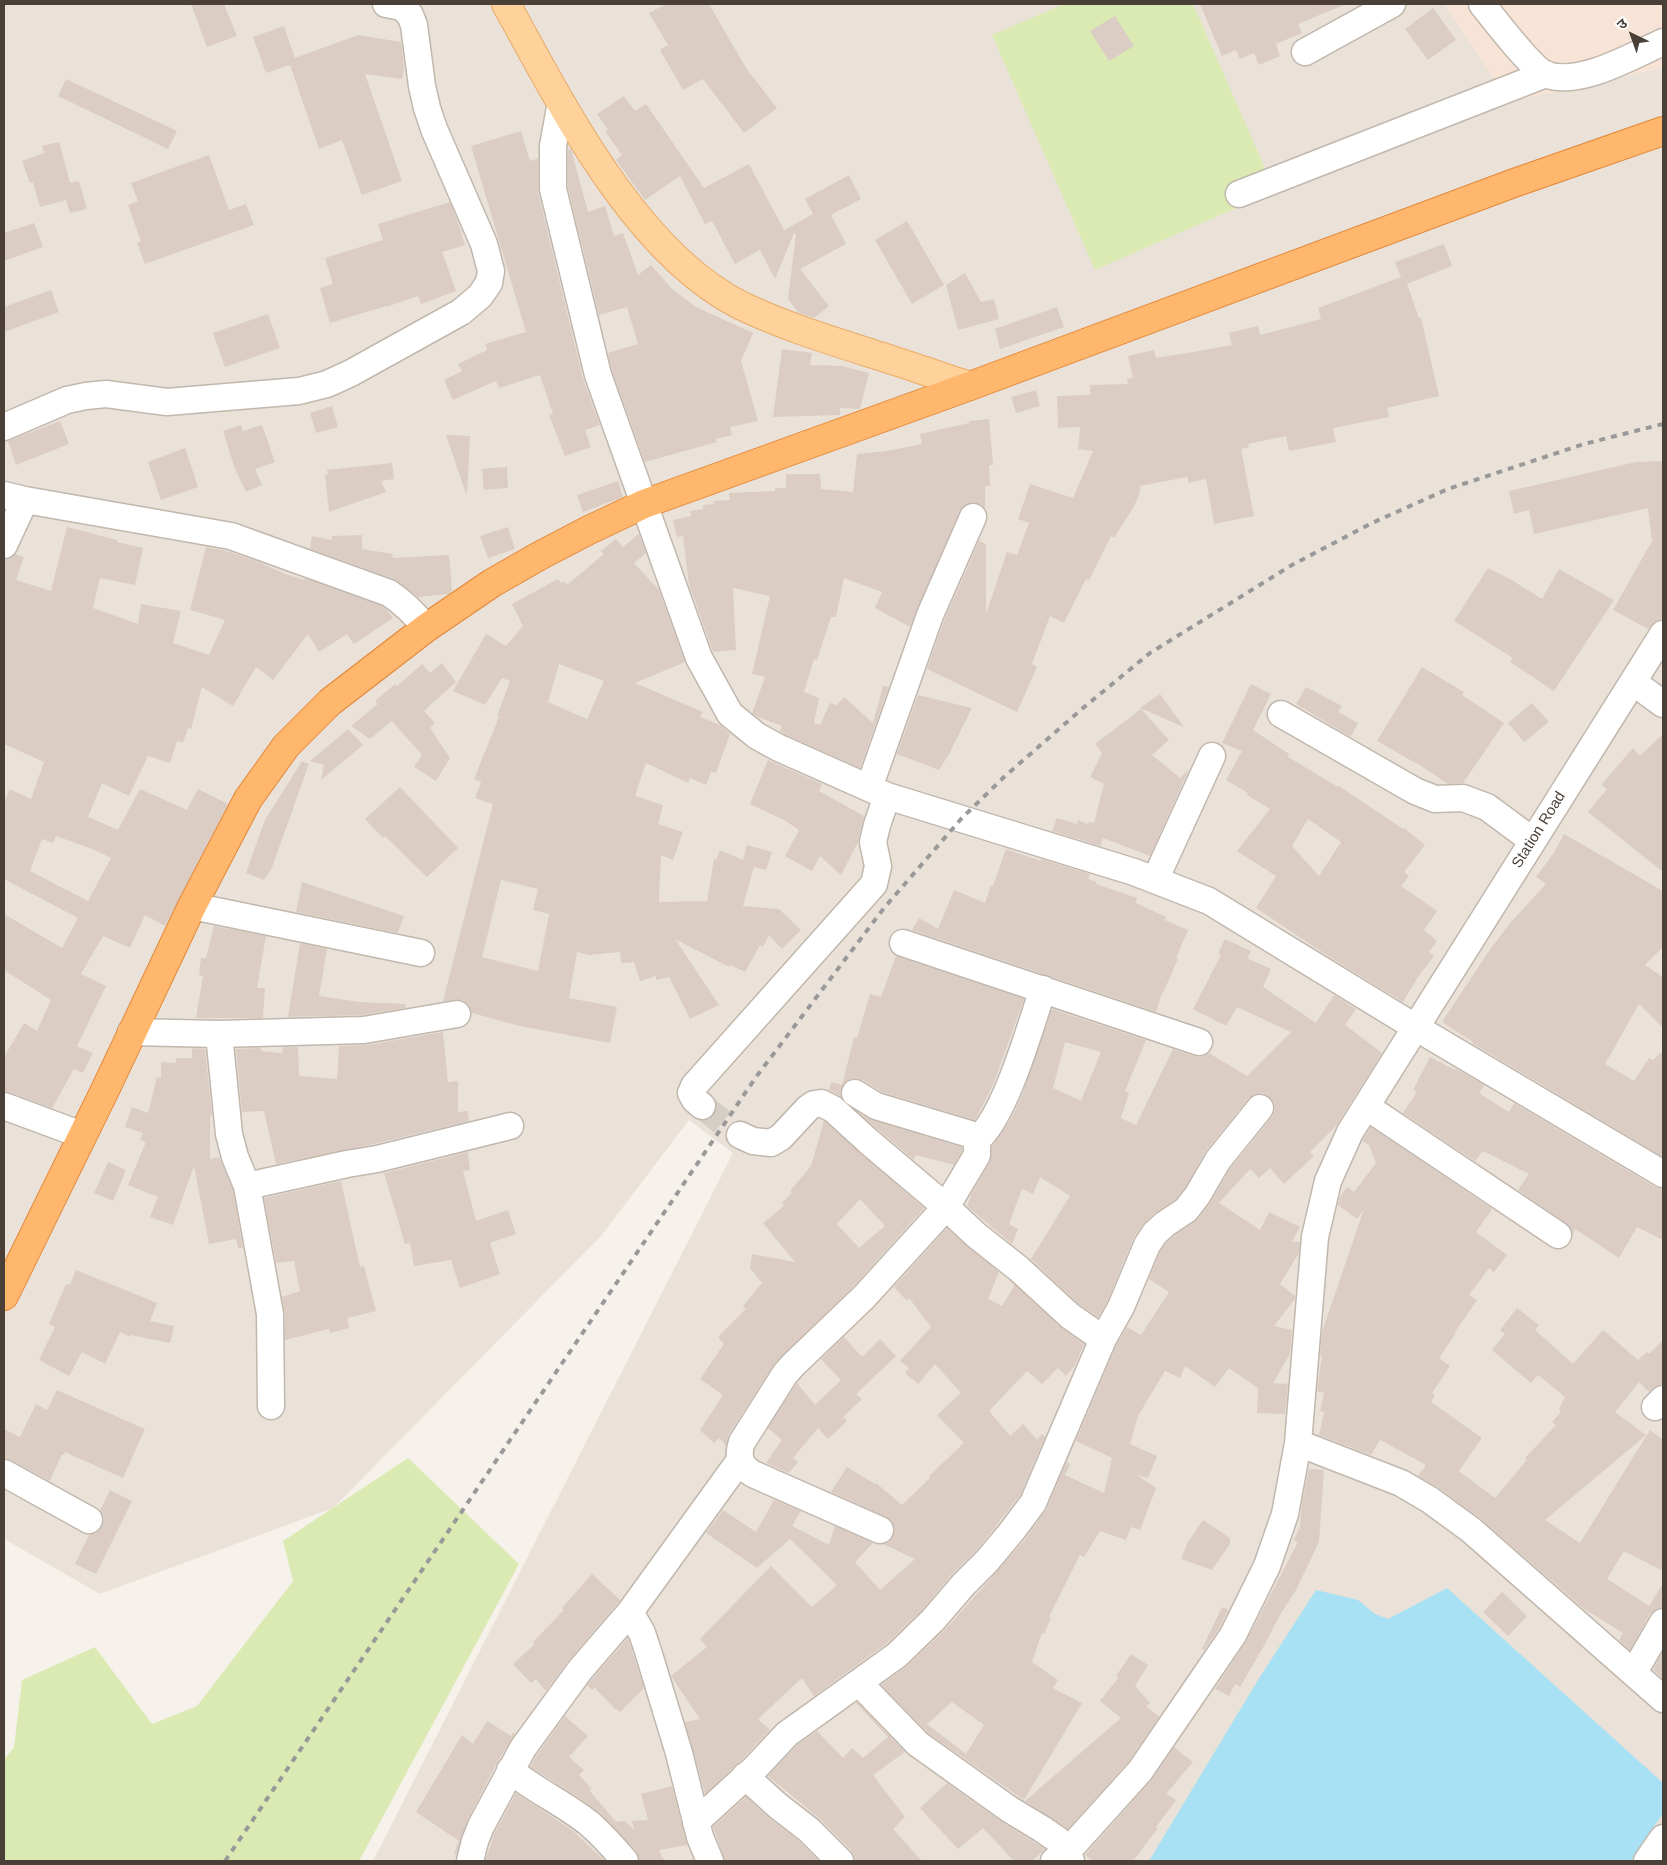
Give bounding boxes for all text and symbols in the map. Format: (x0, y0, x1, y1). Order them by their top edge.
north arrow (1607, 10, 1657, 60)
text: उ (1614, 15, 1630, 33)
street label: Station Road (1508, 788, 1570, 872)

